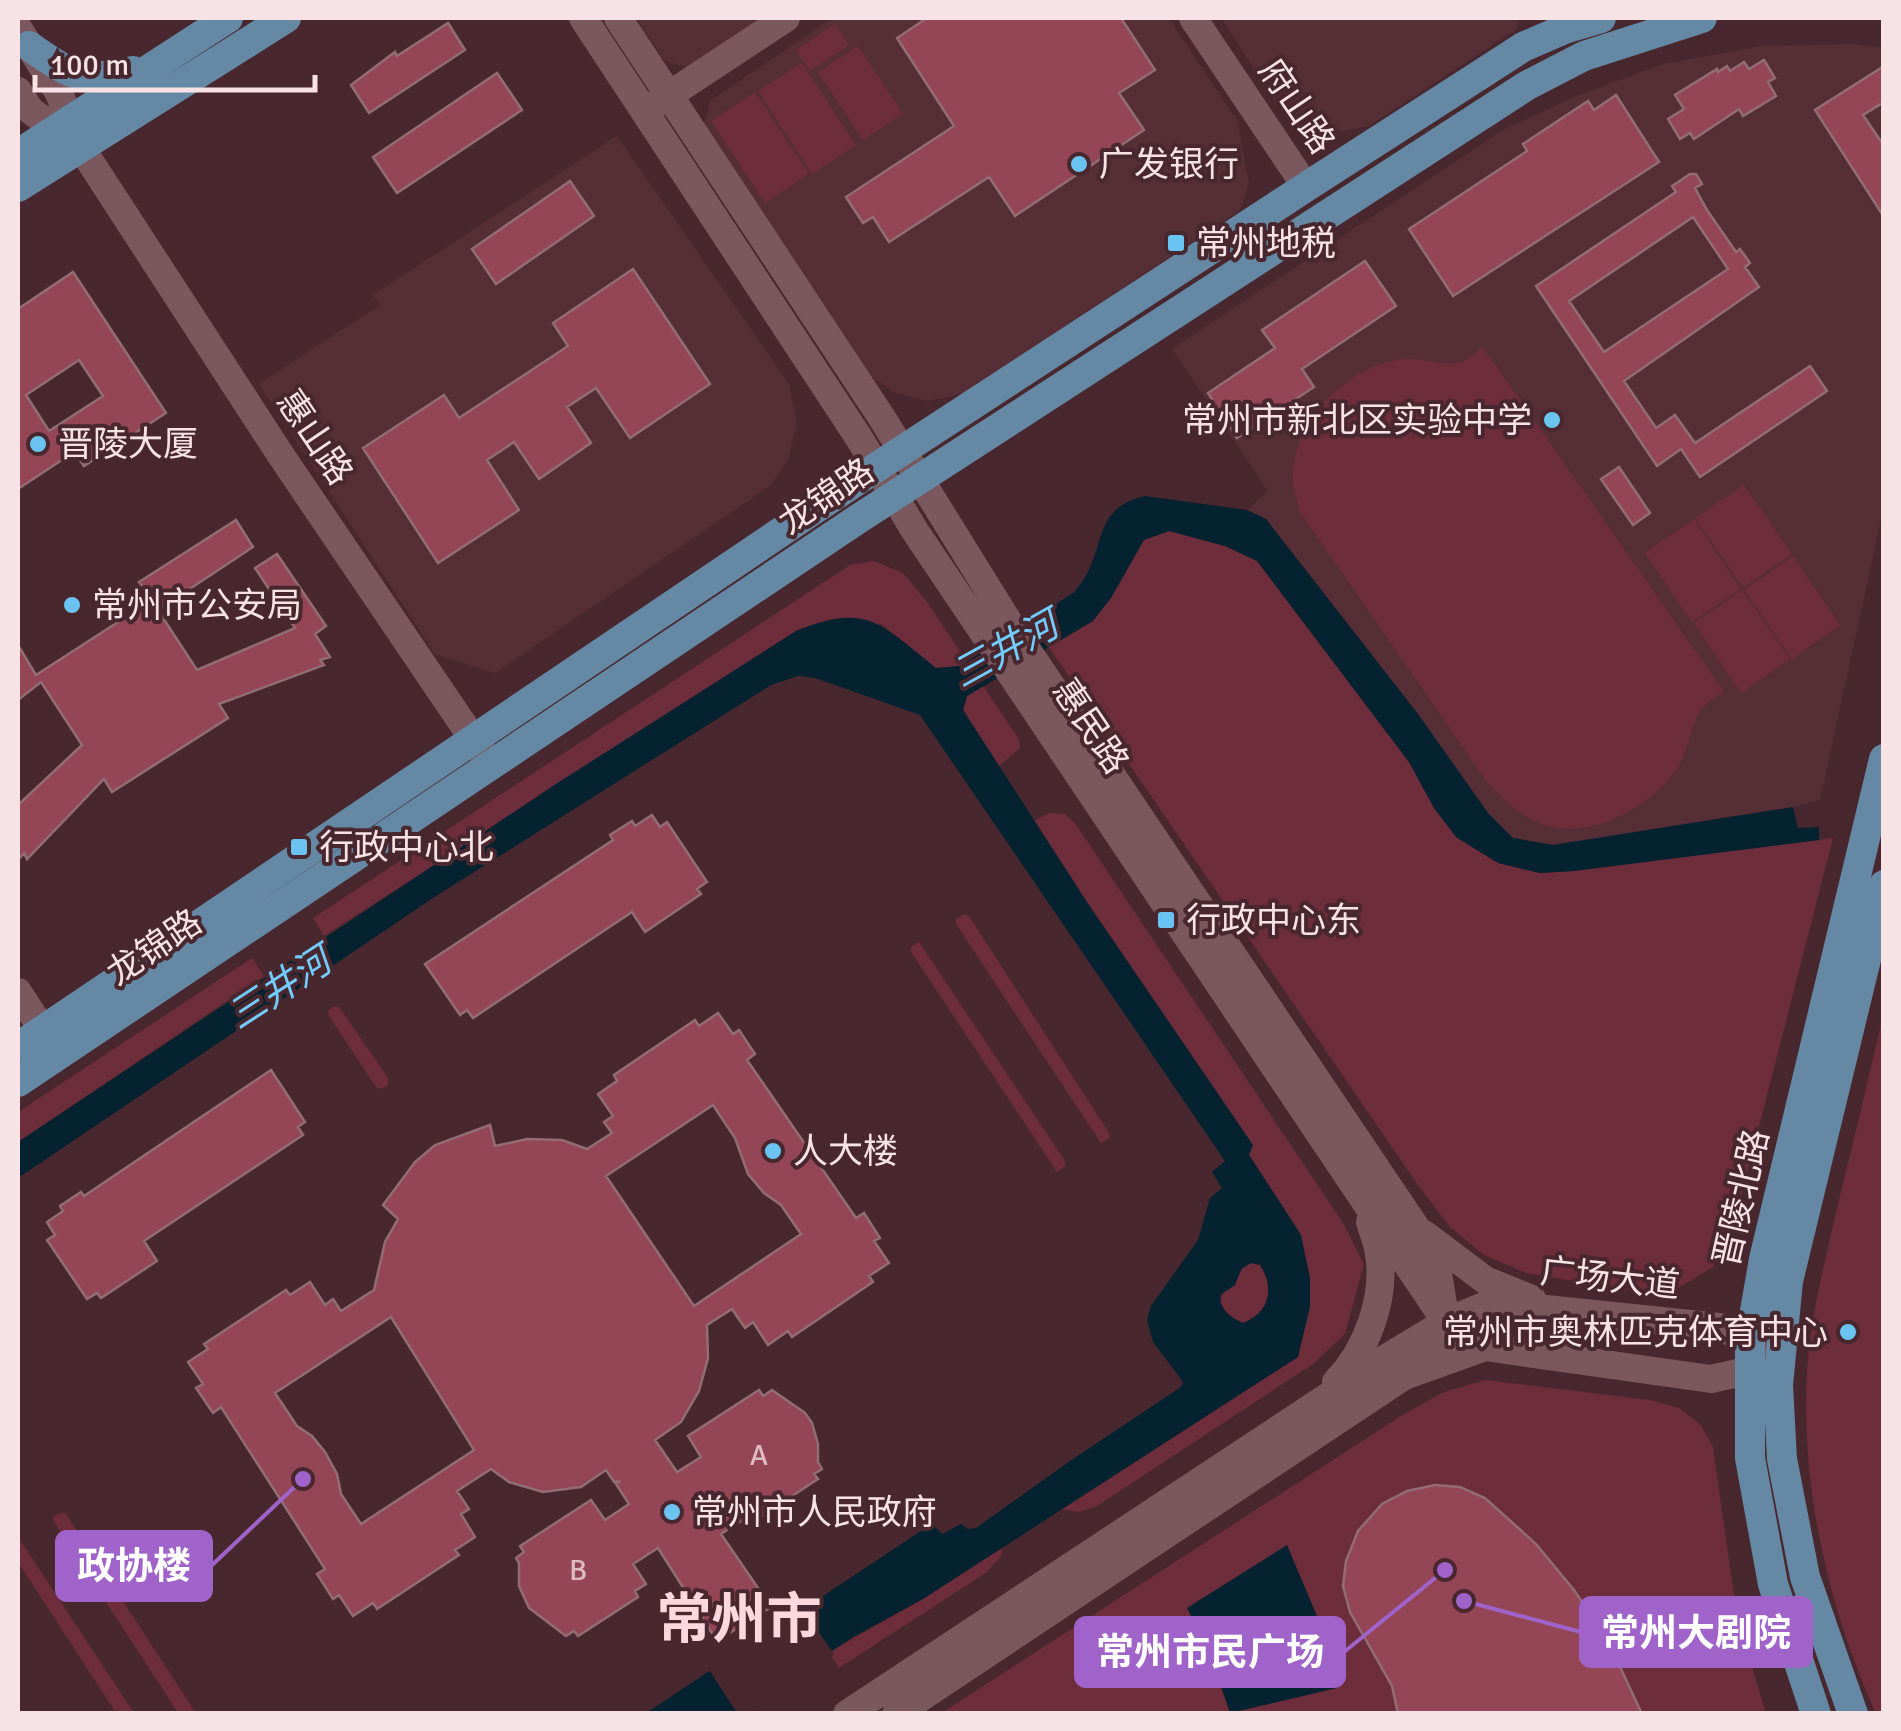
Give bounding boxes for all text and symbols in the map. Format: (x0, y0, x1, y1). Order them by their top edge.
scale bar (35, 30, 315, 92)
text: 100 m (50, 47, 129, 84)
street label: 府山路 (1249, 51, 1344, 162)
place label: 广发银行 (1099, 143, 1239, 186)
marker: 广发银行 (1068, 153, 1090, 175)
place label: 常州地税 (1196, 222, 1336, 265)
marker: 常州地税 (1165, 232, 1187, 254)
street label: 惠山路 (267, 382, 362, 493)
place label: 常州市新北区实验中学 (1182, 399, 1532, 442)
marker: 常州市新北区实验中学 (1541, 409, 1563, 431)
place label: 晋陵大厦 (58, 423, 198, 466)
marker: 晋陵大厦 (27, 433, 49, 455)
street label: 龙锦路 (771, 449, 882, 544)
place label: 常州市公安局 (92, 584, 302, 627)
marker: 常州市公安局 (61, 594, 83, 616)
water label: 三井河 (944, 598, 1073, 698)
street label: 惠民路 (1043, 671, 1138, 782)
place label: 行政中心北 (319, 826, 494, 869)
marker: 行政中心北 (288, 836, 310, 858)
place label: 行政中心东 (1186, 899, 1361, 942)
street label: 龙锦路 (99, 900, 210, 995)
marker: 行政中心东 (1155, 909, 1177, 931)
water label: 三井河 (219, 934, 346, 1039)
street label: 晋陵北路 (1705, 1125, 1778, 1271)
place label: 人大楼 (793, 1130, 898, 1173)
marker: 人大楼 (762, 1140, 784, 1162)
street label: 广场大道 (1538, 1250, 1682, 1307)
place label: 常州市奥林匹克体育中心 (1443, 1311, 1828, 1354)
marker: 常州市奥林匹克体育中心 (1837, 1321, 1859, 1343)
house number: A (750, 1437, 768, 1474)
place label: 常州市人民政府 (692, 1491, 937, 1534)
marker: 常州市人民政府 (661, 1501, 683, 1523)
callout: 政协楼 (57, 1532, 211, 1600)
text: 政协楼 (77, 1543, 191, 1590)
house number: B (569, 1552, 587, 1589)
district label: 常州市 (656, 1586, 822, 1654)
callout: 常州大剧院 (1581, 1598, 1811, 1666)
text: 常州大剧院 (1601, 1610, 1791, 1657)
callout: 常州市民广场 (1076, 1618, 1344, 1686)
text: 常州市民广场 (1096, 1629, 1324, 1676)

